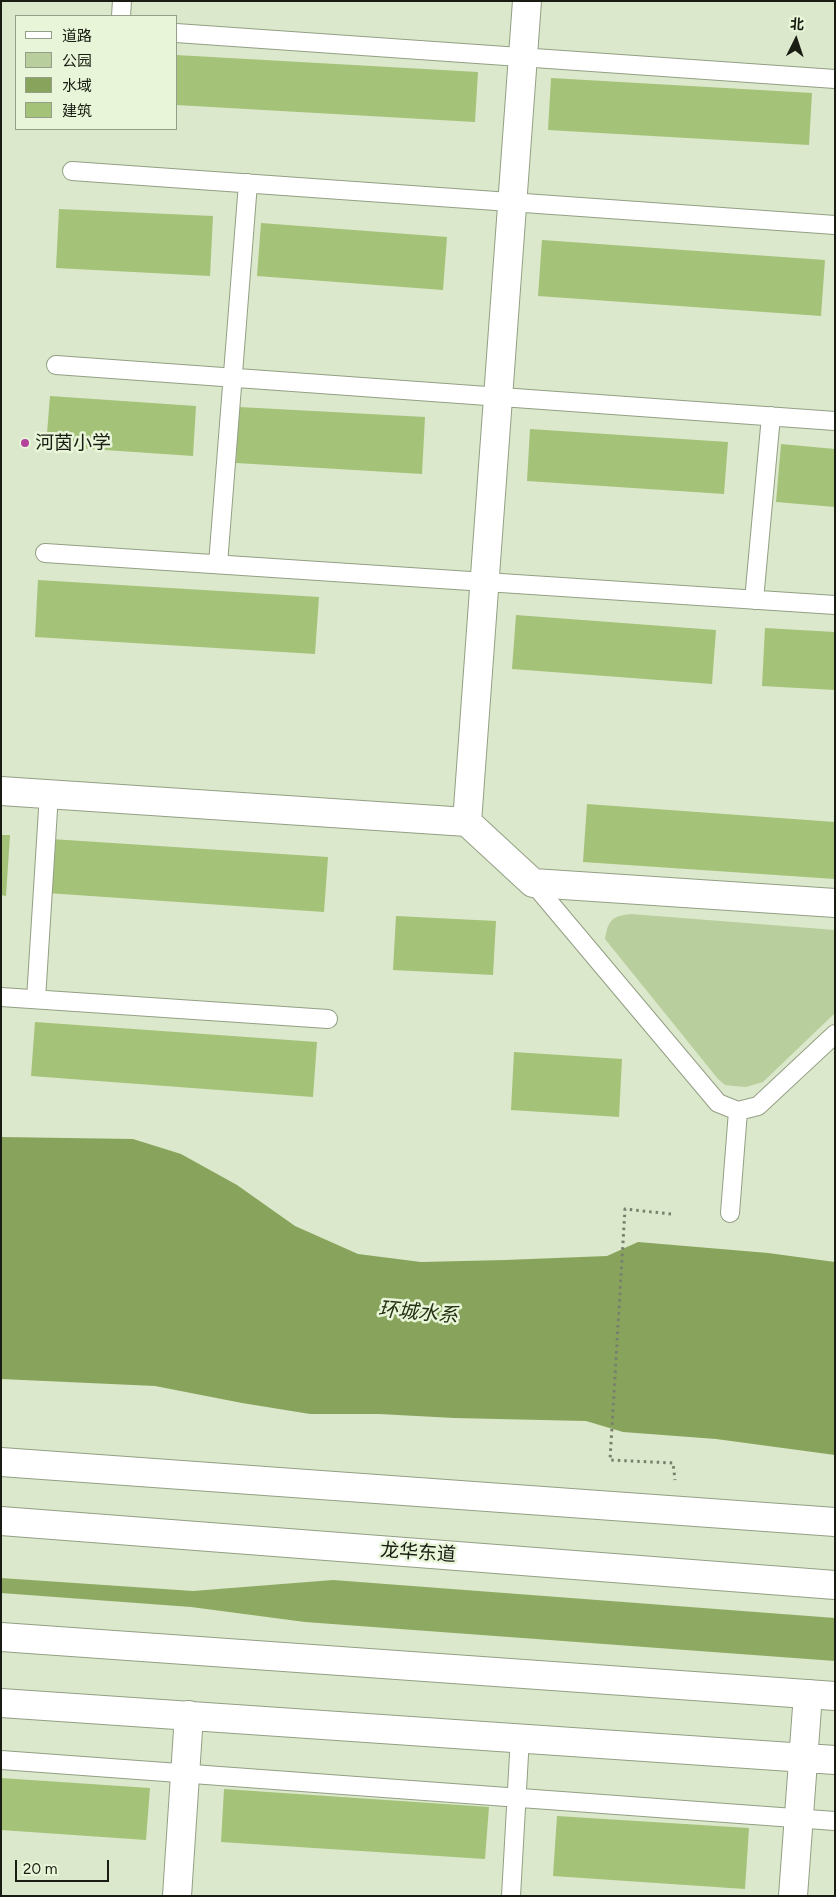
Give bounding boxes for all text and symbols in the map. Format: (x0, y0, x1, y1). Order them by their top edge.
legend (15, 15, 178, 130)
north arrow (771, 15, 821, 65)
text: 北 (790, 16, 805, 34)
text: 道路 (62, 27, 92, 45)
text: 公园 (62, 52, 92, 70)
text: 水域 (62, 77, 92, 95)
text: 建筑 (62, 102, 92, 120)
place label: 河茵小学 (35, 432, 111, 454)
marker: 河茵小学 (19, 437, 31, 449)
water label: 环城水系 (377, 1298, 459, 1328)
street label: 龙华东道 (379, 1539, 457, 1567)
scale bar (18, 1850, 111, 1882)
text: 20 m (23, 1860, 57, 1878)

